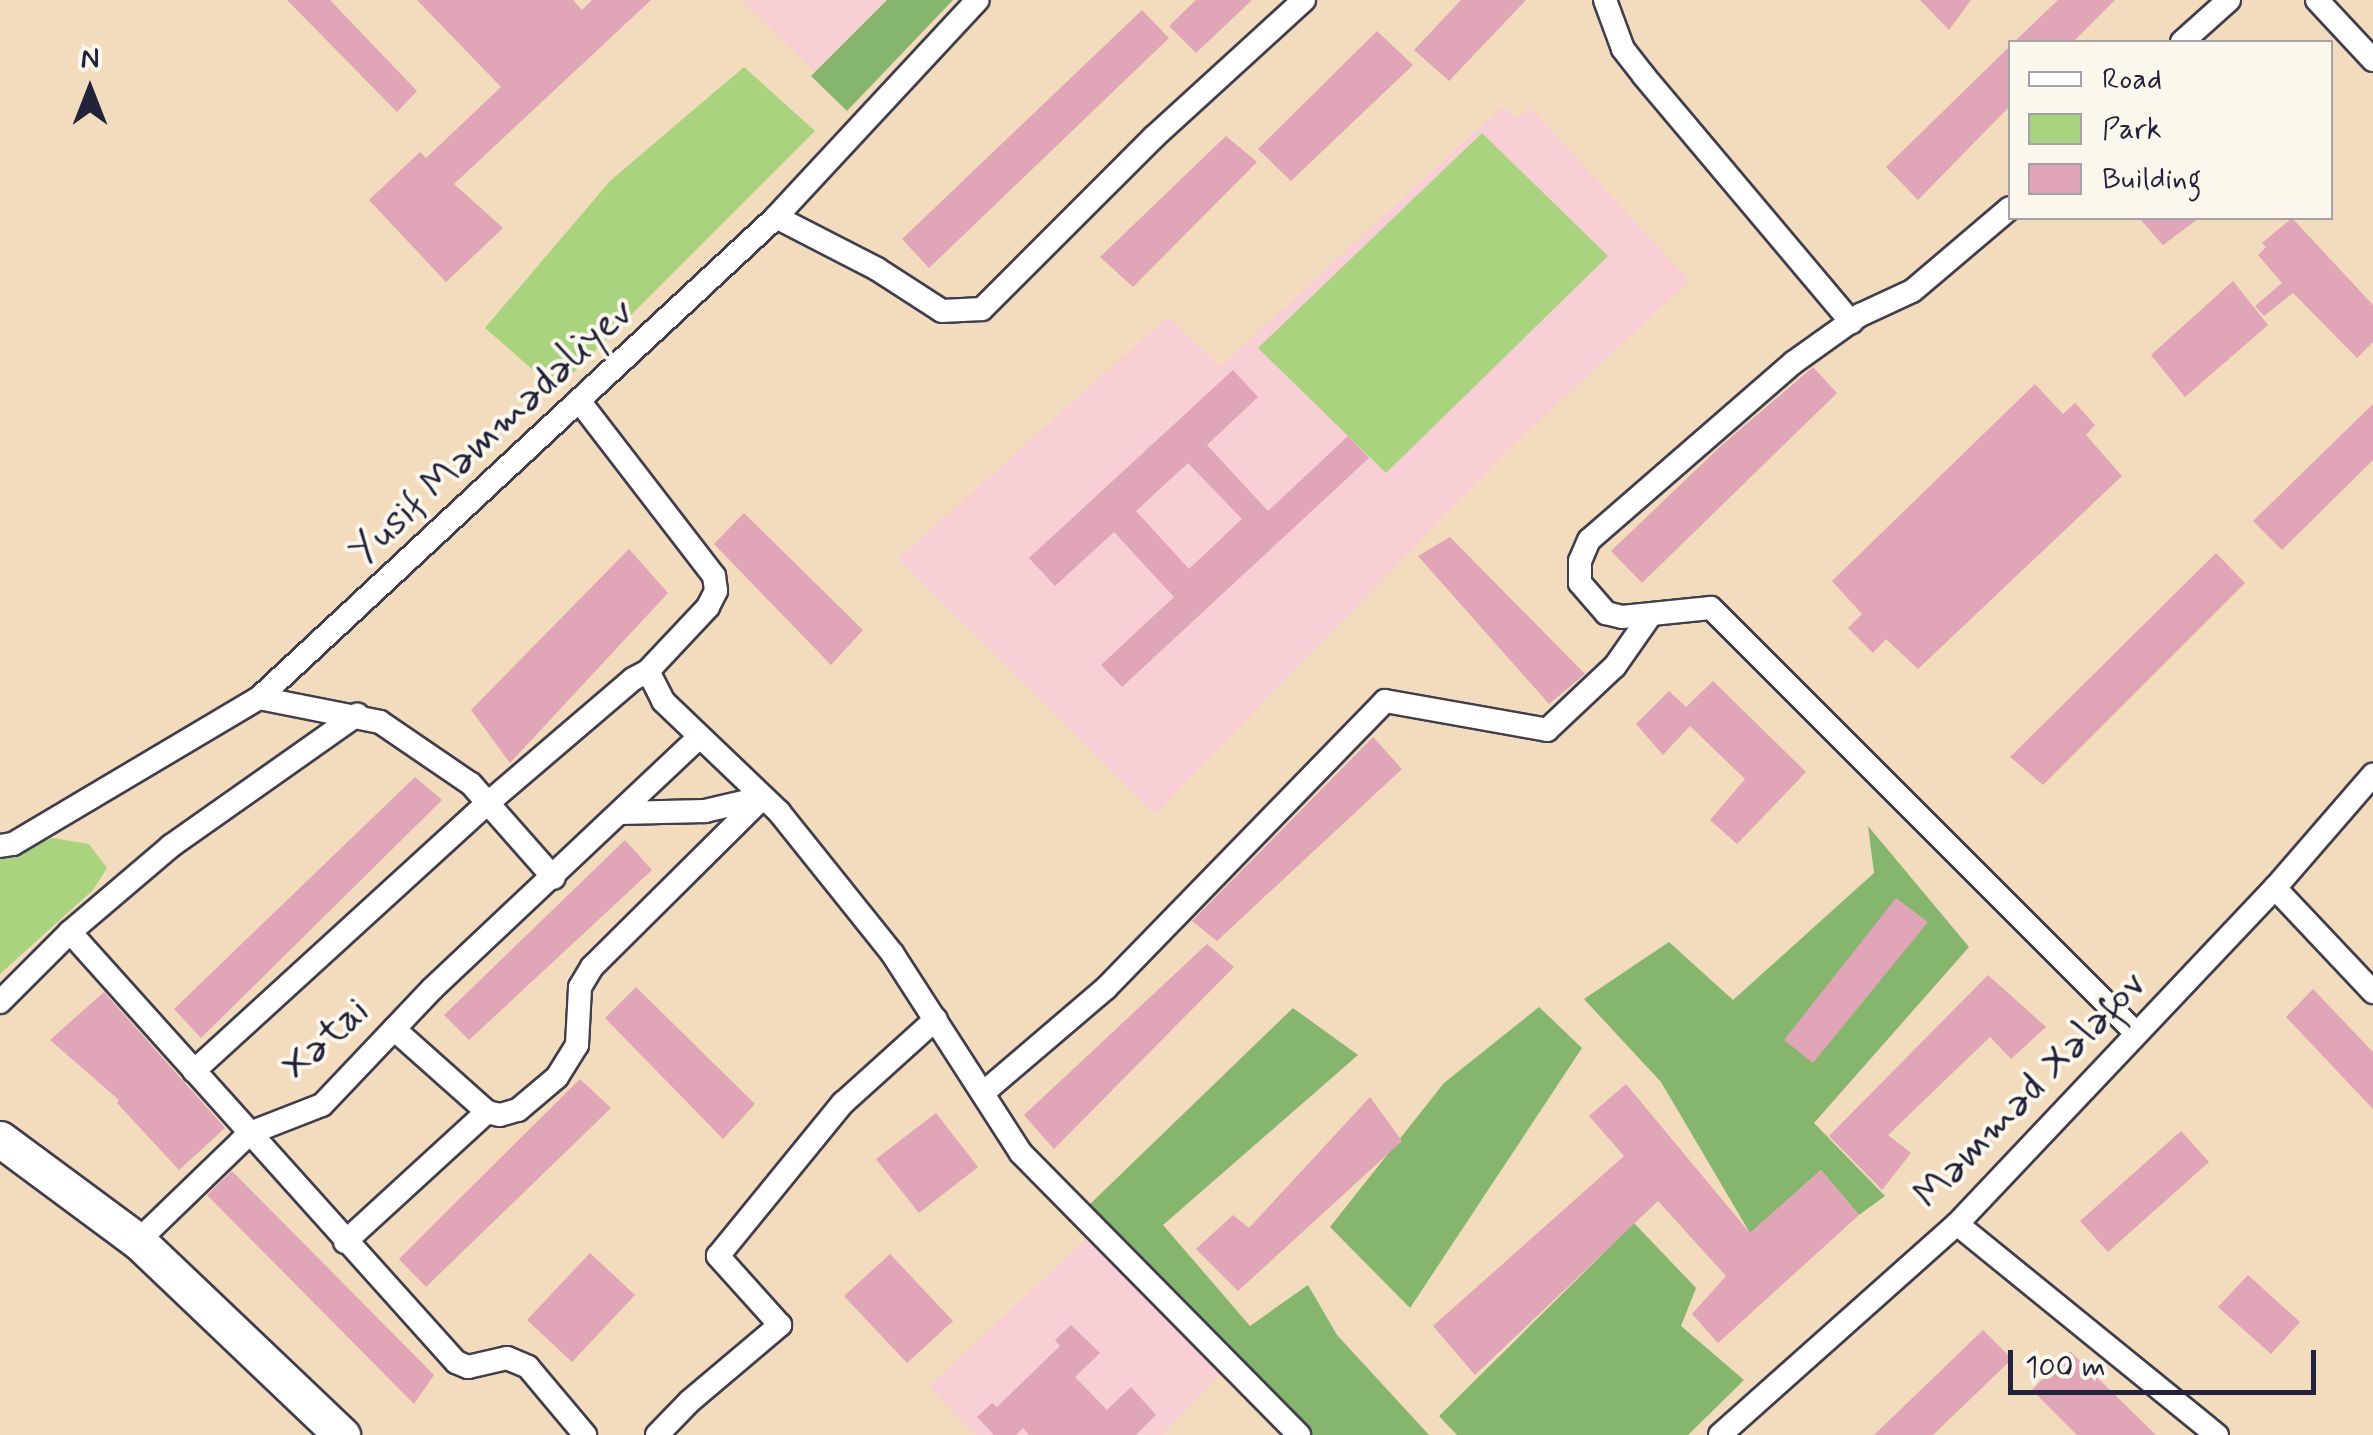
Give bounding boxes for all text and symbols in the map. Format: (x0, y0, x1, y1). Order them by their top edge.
north arrow (40, 40, 140, 140)
legend (2008, 40, 2333, 220)
text: N (81, 41, 99, 78)
text: Road (2102, 60, 2162, 99)
text: Park (2102, 110, 2162, 149)
text: Building (2102, 160, 2201, 199)
street label: Yusif Məmmədəliyev (340, 288, 644, 576)
street label: Məmməd Xələfov (1906, 962, 2154, 1218)
street label: Xətai (272, 987, 380, 1091)
scale bar (2013, 1330, 2320, 1392)
text: 100 m (2025, 1348, 2106, 1387)

